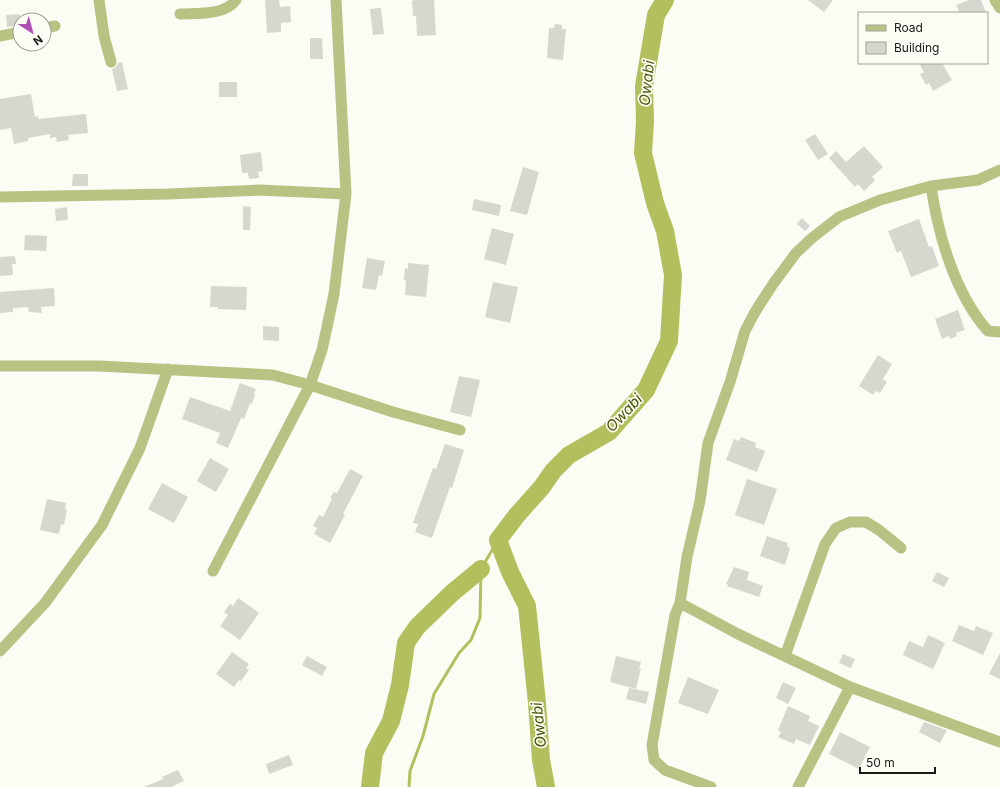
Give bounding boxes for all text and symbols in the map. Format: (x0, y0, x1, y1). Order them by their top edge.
north arrow (12, 12, 52, 52)
legend (858, 12, 988, 64)
text: Road (894, 20, 923, 35)
text: N (30, 32, 45, 48)
text: Building (894, 40, 939, 55)
water label: Owabi (635, 59, 658, 107)
water label: Owabi (601, 389, 646, 436)
water label: Owabi (527, 701, 550, 749)
scale bar (860, 749, 935, 775)
text: 50 m (866, 755, 895, 770)

